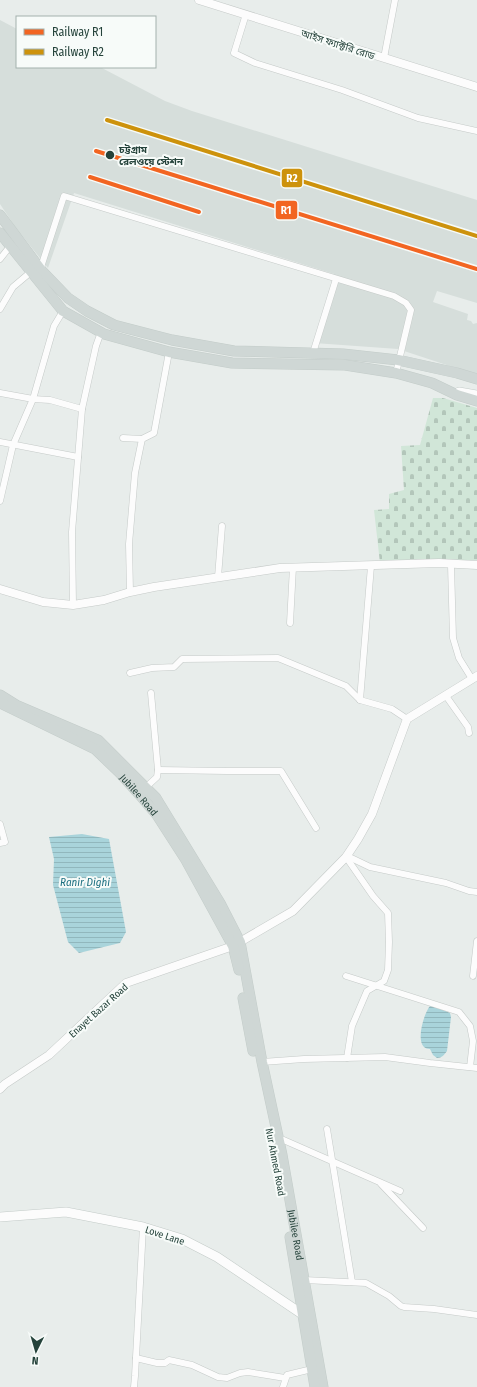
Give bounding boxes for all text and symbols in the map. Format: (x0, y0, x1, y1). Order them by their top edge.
legend (16, 16, 156, 68)
text: Railway R1 (52, 25, 103, 39)
street label: আইস ফ্যাক্টরি রোড (298, 27, 377, 63)
text: Railway R2 (52, 45, 104, 59)
place label: চট্টগ্রাম রেলওয়ে স্টেশন (118, 144, 184, 168)
marker: চট্টগ্রাম রেলওয়ে স্টেশন (104, 149, 116, 161)
line badge: R2 (281, 168, 303, 188)
text: R2 (286, 172, 298, 185)
line badge: R1 (275, 200, 298, 220)
text: R1 (281, 204, 291, 217)
street label: Jubilee Road (117, 772, 160, 818)
water label: Ranir Dighi (60, 876, 110, 889)
street label: Enayet Bazar Road (67, 981, 131, 1040)
street label: Nur Ahmed Road (263, 1127, 287, 1197)
street label: Jubilee Road (285, 1209, 306, 1261)
street label: Love Lane (144, 1224, 186, 1248)
north arrow (16, 1331, 56, 1371)
text: N (31, 1354, 39, 1367)

